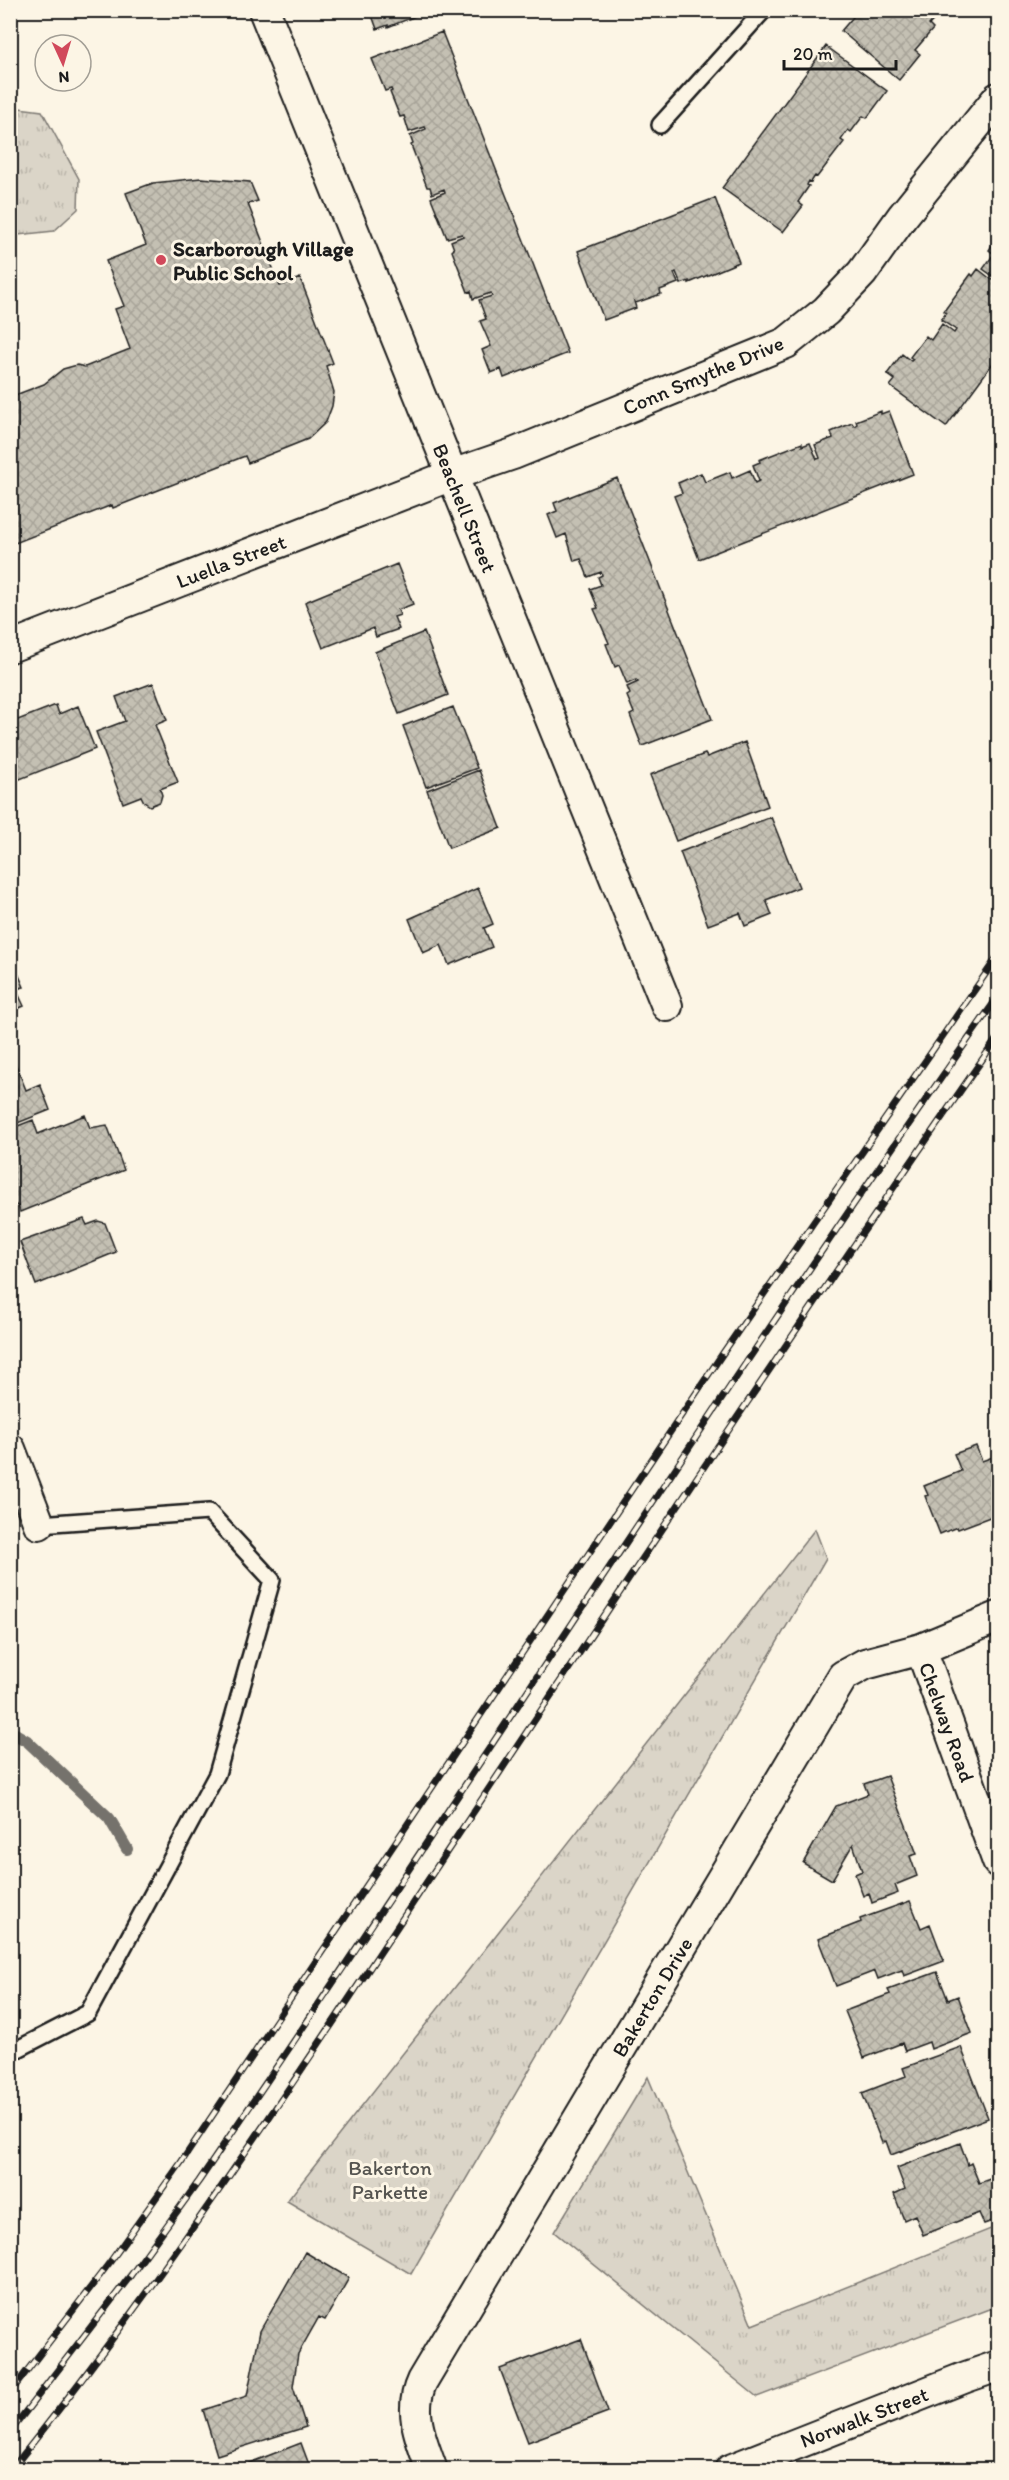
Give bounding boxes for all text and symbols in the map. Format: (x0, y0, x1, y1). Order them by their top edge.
north arrow (33, 33, 93, 93)
scale bar (784, 33, 896, 71)
text: 20 m (793, 43, 833, 65)
text: N (58, 68, 70, 87)
place label: Scarborough Village Public School (173, 236, 354, 285)
marker: Scarborough Village Public School (154, 253, 168, 267)
street label: Conn Smythe Drive (619, 330, 787, 420)
street label: Beachell Street (428, 440, 502, 576)
street label: Luella Street (173, 529, 289, 593)
street label: Chelway Road (914, 1659, 980, 1785)
street label: Bakerton Drive (606, 1933, 698, 2061)
park label: Bakerton Parkette (348, 2155, 432, 2204)
street label: Norwalk Street (796, 2381, 932, 2453)

